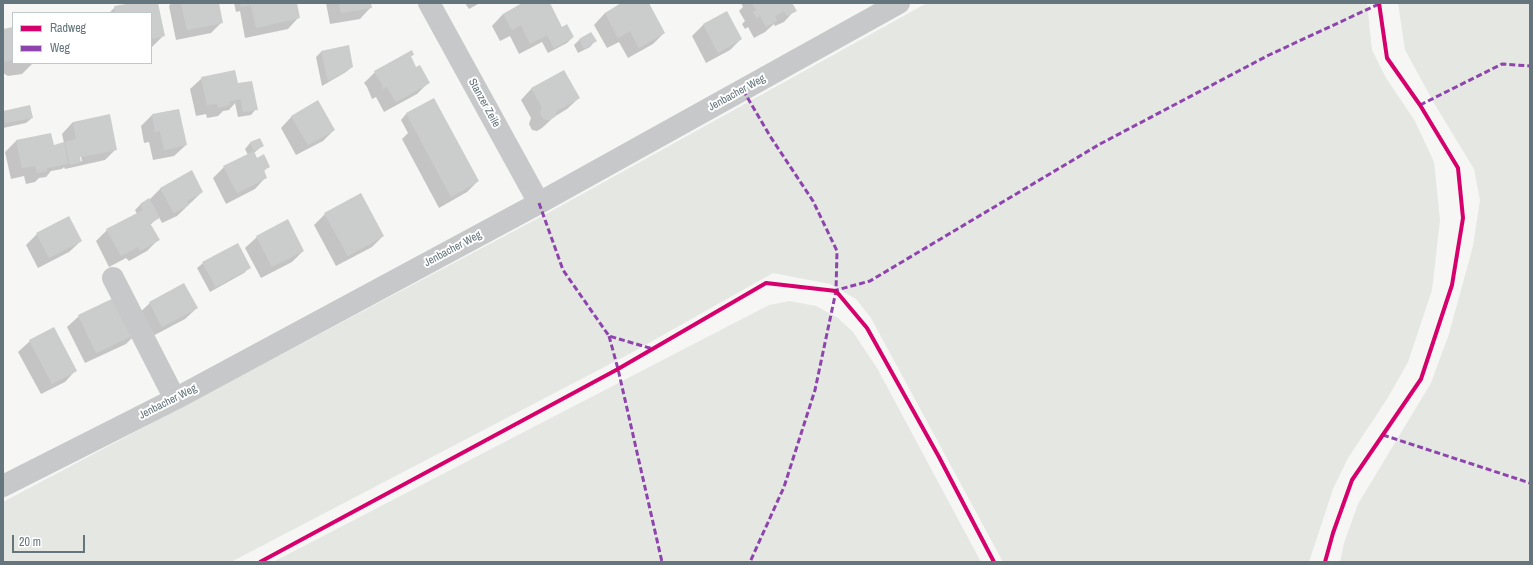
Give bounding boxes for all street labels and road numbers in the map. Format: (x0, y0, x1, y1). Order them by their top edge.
street label: Jenbacher Weg (706, 72, 768, 114)
street label: Stanzer Zeile (465, 76, 503, 130)
street label: Jenbacher Weg (422, 228, 484, 270)
street label: Jenbacher Weg (137, 382, 199, 422)

